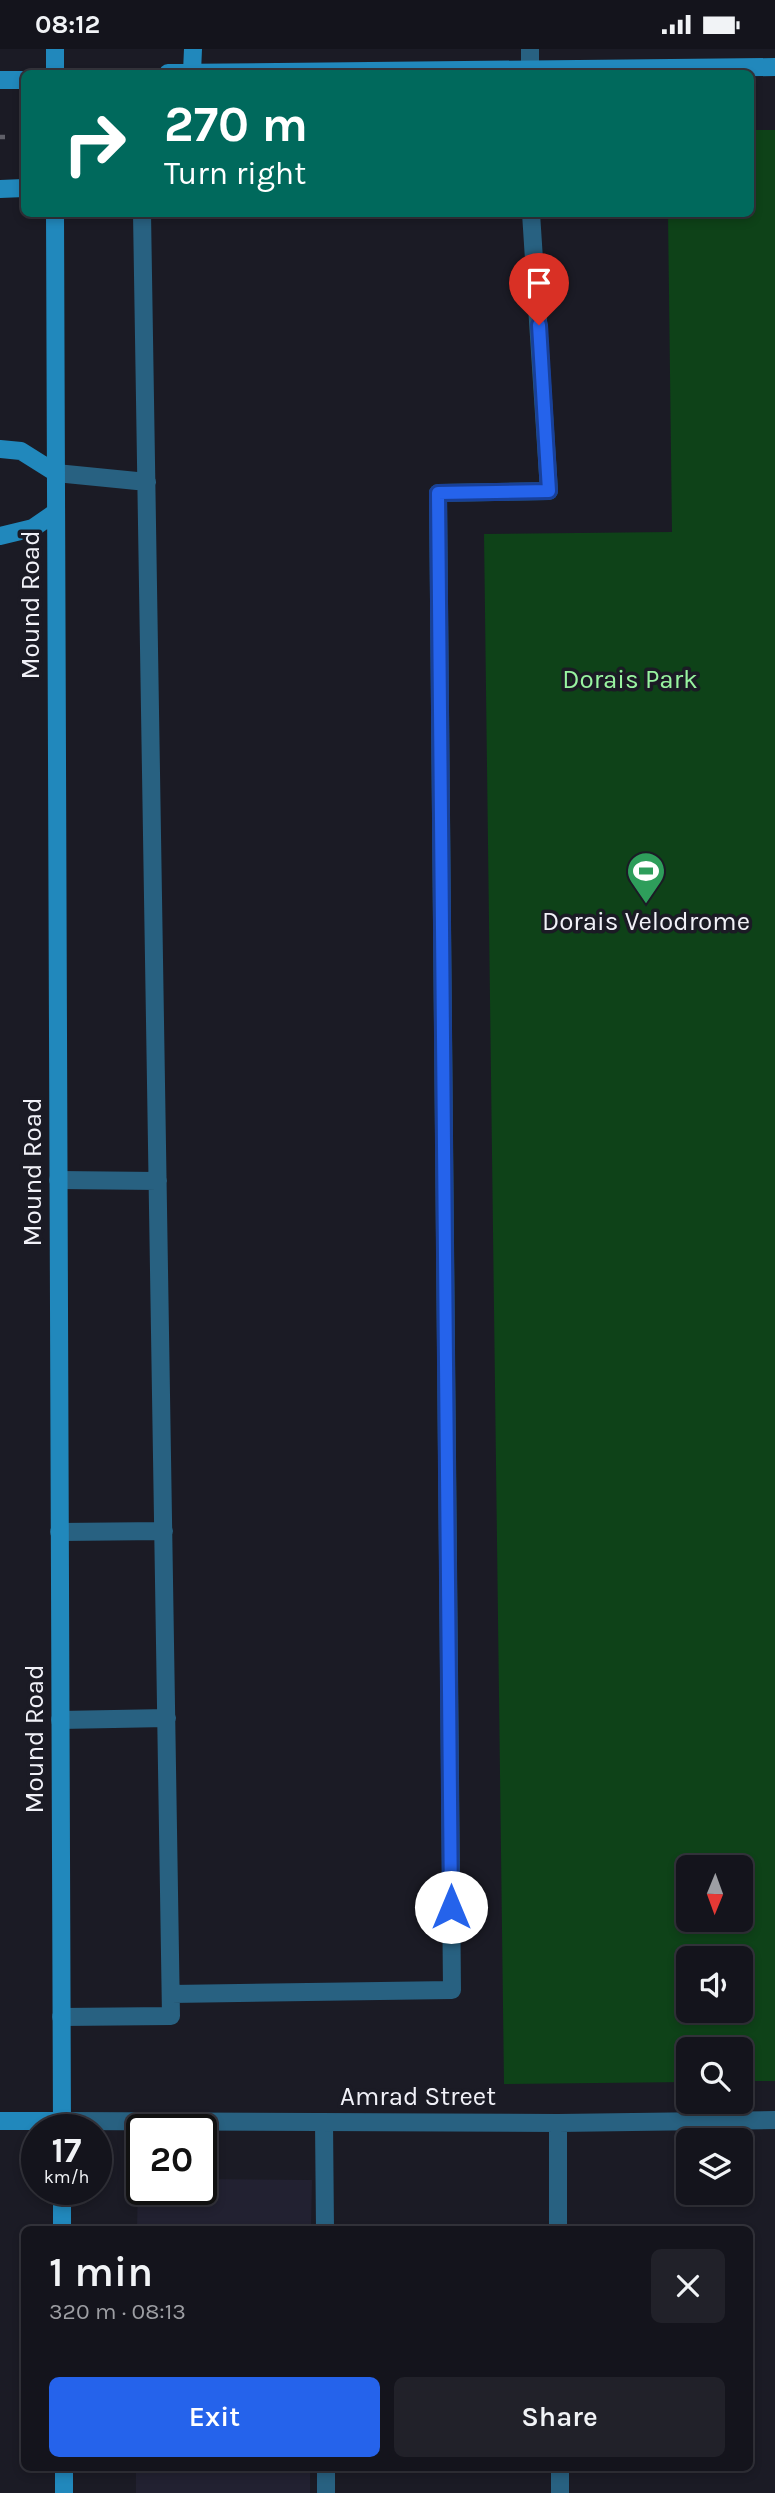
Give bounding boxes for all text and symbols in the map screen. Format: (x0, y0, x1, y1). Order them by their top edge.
text: 08:12 (35, 9, 100, 40)
text: 270 m (164, 96, 308, 153)
icon: right (49, 98, 140, 189)
text: Turn right (164, 155, 306, 192)
pin (509, 253, 569, 325)
icon: arrive (520, 264, 558, 302)
street label: Mound Road (15, 530, 46, 680)
park label: Dorais Park (562, 664, 698, 695)
sports icon: Dorais Velodrome (625, 850, 667, 905)
place label: Dorais Velodrome (542, 906, 750, 937)
street label: Mound Road (17, 1097, 48, 1247)
street label: Mound Road (19, 1664, 50, 1814)
north arrow (676, 1855, 752, 1932)
map controls (676, 1855, 753, 2205)
position arrow (414, 1870, 488, 1944)
button: sound (676, 1946, 753, 2023)
button: search (676, 2037, 753, 2114)
street label: Amrad Street (340, 2081, 496, 2112)
speed limit sign: 20 (126, 2114, 217, 2205)
button: layers (676, 2128, 753, 2205)
text: 17 (52, 2130, 81, 2171)
text: km/h (44, 2166, 89, 2188)
text: 1 min (49, 2247, 153, 2297)
button: close (651, 2249, 725, 2323)
text: 320 m · 08:13 (49, 2298, 186, 2325)
button: Exit (49, 2377, 380, 2457)
button: Share (394, 2377, 725, 2457)

